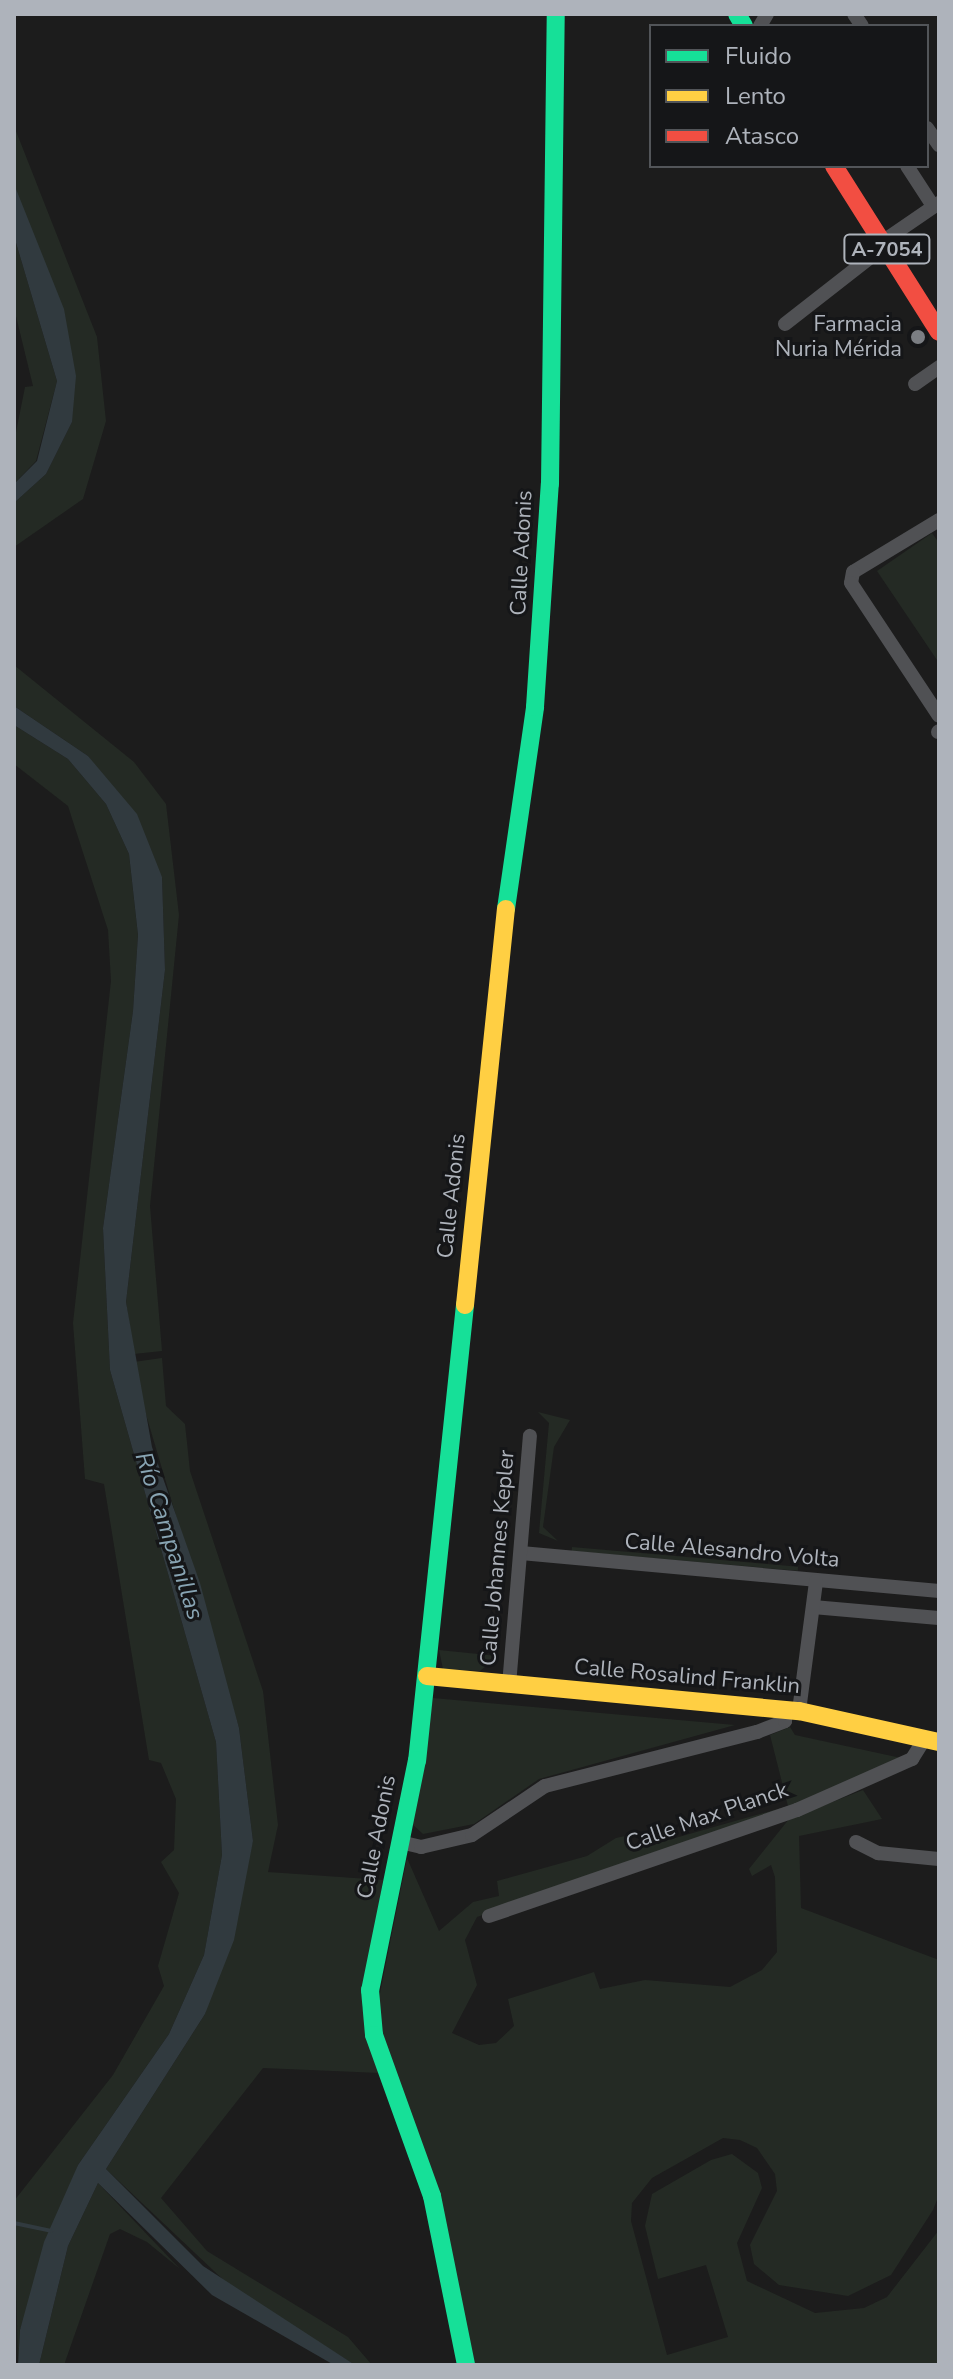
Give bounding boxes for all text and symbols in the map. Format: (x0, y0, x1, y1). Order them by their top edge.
legend (649, 24, 929, 168)
text: Fluido (725, 40, 792, 72)
text: Lento (725, 80, 786, 112)
text: Atasco (725, 120, 799, 152)
road number: A-7054 (843, 233, 931, 265)
place label: Farmacia Nuria Mérida (775, 311, 902, 362)
marker: Farmacia Nuria Mérida (909, 328, 927, 346)
street label: Calle Adonis (506, 490, 538, 616)
street label: Calle Adonis (432, 1132, 472, 1260)
water label: Río Campanillas (128, 1449, 210, 1623)
street label: Calle Johannes Kepler (475, 1449, 521, 1667)
street label: Calle Alesandro Volta (624, 1528, 840, 1574)
street label: Calle Rosalind Franklin (573, 1654, 801, 1700)
street label: Calle Adonis (352, 1773, 402, 1901)
street label: Calle Max Planck (622, 1777, 792, 1857)

